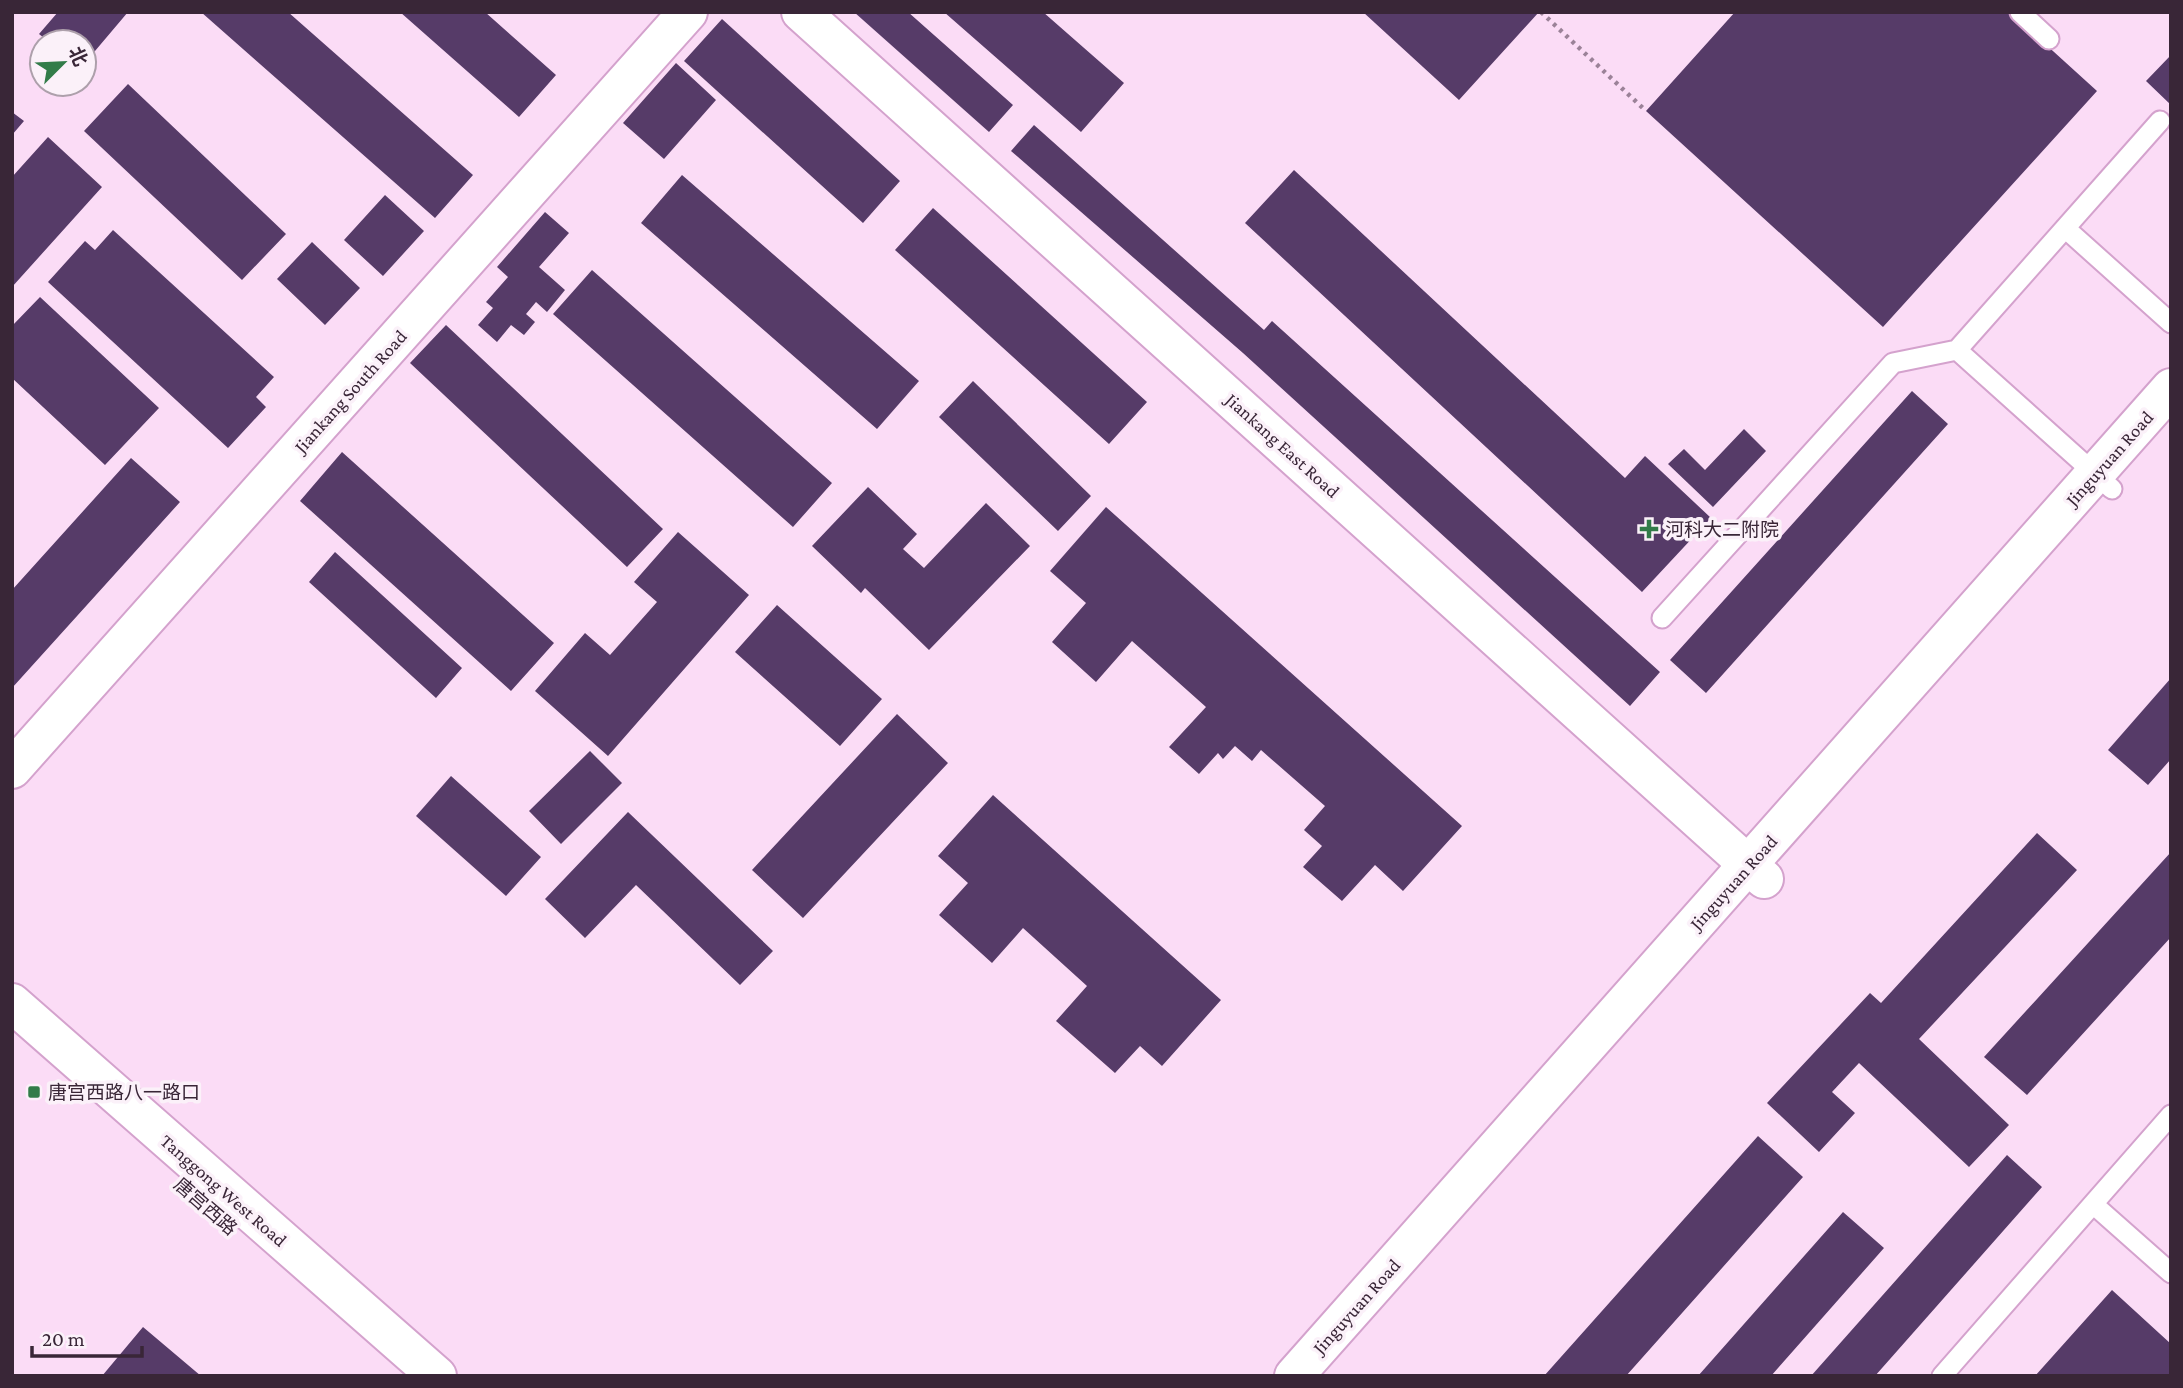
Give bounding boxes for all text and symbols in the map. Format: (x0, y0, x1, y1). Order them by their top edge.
north arrow (28, 28, 98, 98)
text: 北 (65, 43, 92, 69)
street label: Jiankang South Road (289, 326, 411, 458)
street label: Jiankang East Road (1220, 388, 1344, 502)
street label: Jinguyuan Road (2060, 407, 2157, 511)
marker: 河科大二附院 (1639, 519, 1659, 539)
place label: 河科大二附院 (1665, 519, 1779, 540)
street label: Jinguyuan Road (1684, 831, 1781, 935)
place label: 唐宫西路八一路口 (48, 1082, 200, 1103)
marker: 唐宫西路八一路口 (26, 1084, 42, 1100)
street label: Tanggong West Road (156, 1130, 291, 1251)
street label: 唐宫西路 (170, 1174, 241, 1239)
street label: Jinguyuan Road (1307, 1255, 1404, 1359)
scale bar (32, 1314, 142, 1358)
text: 20 m (42, 1327, 85, 1351)

